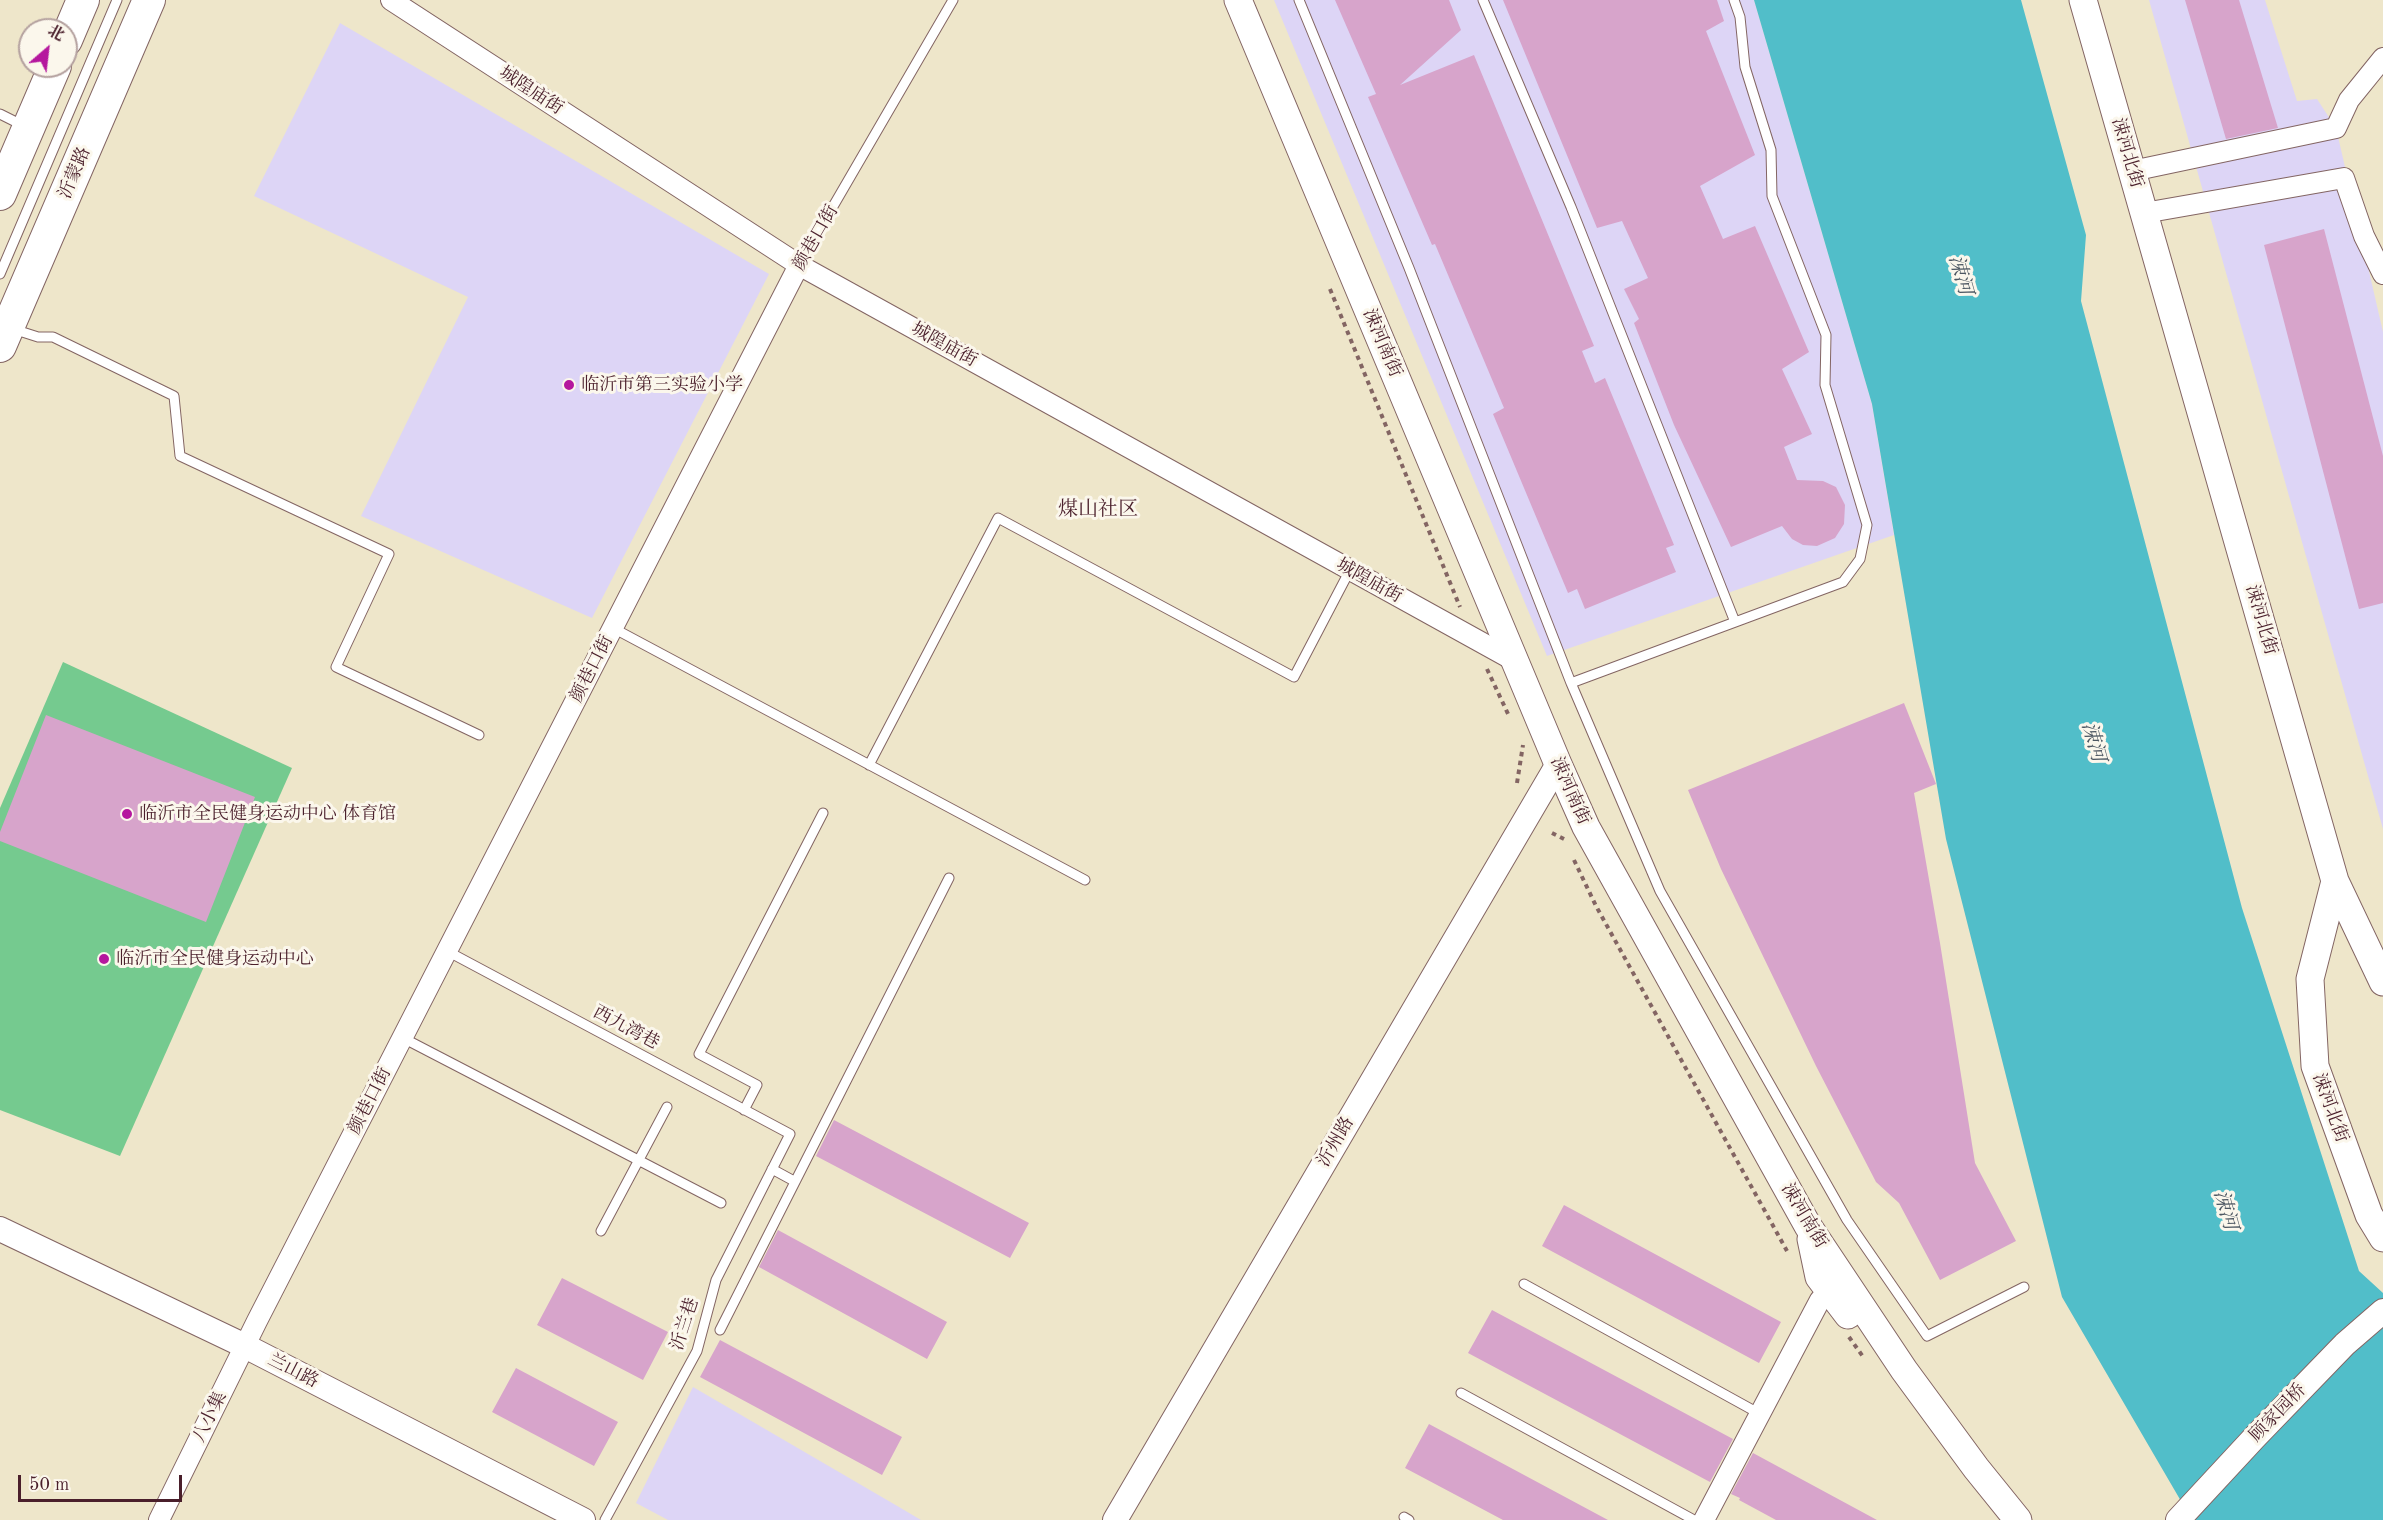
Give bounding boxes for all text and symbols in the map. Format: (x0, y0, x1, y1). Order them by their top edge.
north arrow (18, 18, 78, 78)
text: 北 (45, 23, 66, 45)
street label: 城隍庙街 (495, 62, 567, 120)
street label: 涑河北街 (2107, 115, 2147, 191)
street label: 沂蒙路 (55, 144, 95, 202)
street label: 颜巷口街 (789, 201, 843, 275)
water label: 涑河 (1943, 252, 1977, 298)
street label: 涑河南街 (1358, 306, 1406, 380)
street label: 城隍庙街 (907, 318, 981, 372)
place label: 临沂市第三实验小学 (581, 374, 743, 396)
marker: 临沂市第三实验小学 (562, 378, 576, 392)
district label: 煤山社区 (1058, 498, 1138, 522)
street label: 城隍庙街 (1332, 554, 1406, 608)
street label: 涑河北街 (2241, 582, 2281, 658)
street label: 颜巷口街 (566, 632, 618, 706)
water label: 涑河 (2076, 719, 2110, 765)
street label: 涑河南街 (1545, 754, 1595, 828)
place label: 临沂市全民健身运动中心 体育馆 (139, 803, 396, 825)
marker: 临沂市全民健身运动中心 体育馆 (120, 807, 134, 821)
place label: 临沂市全民健身运动中心 (116, 948, 314, 970)
marker: 临沂市全民健身运动中心 (97, 952, 111, 966)
street label: 西九湾巷 (589, 1002, 663, 1054)
street label: 颜巷口街 (344, 1064, 396, 1138)
street label: 涑河北街 (2308, 1070, 2352, 1146)
street label: 沂州路 (1313, 1113, 1359, 1171)
street label: 涑河南街 (1776, 1180, 1832, 1252)
water label: 涑河 (2208, 1187, 2242, 1233)
street label: 沂兰巷 (666, 1295, 704, 1353)
street label: 兰山路 (264, 1349, 322, 1393)
street label: 顾家园桥 (2245, 1380, 2311, 1446)
street label: 八小集 (188, 1388, 232, 1446)
scale bar (21, 1463, 184, 1501)
text: 50 m (29, 1476, 69, 1494)

